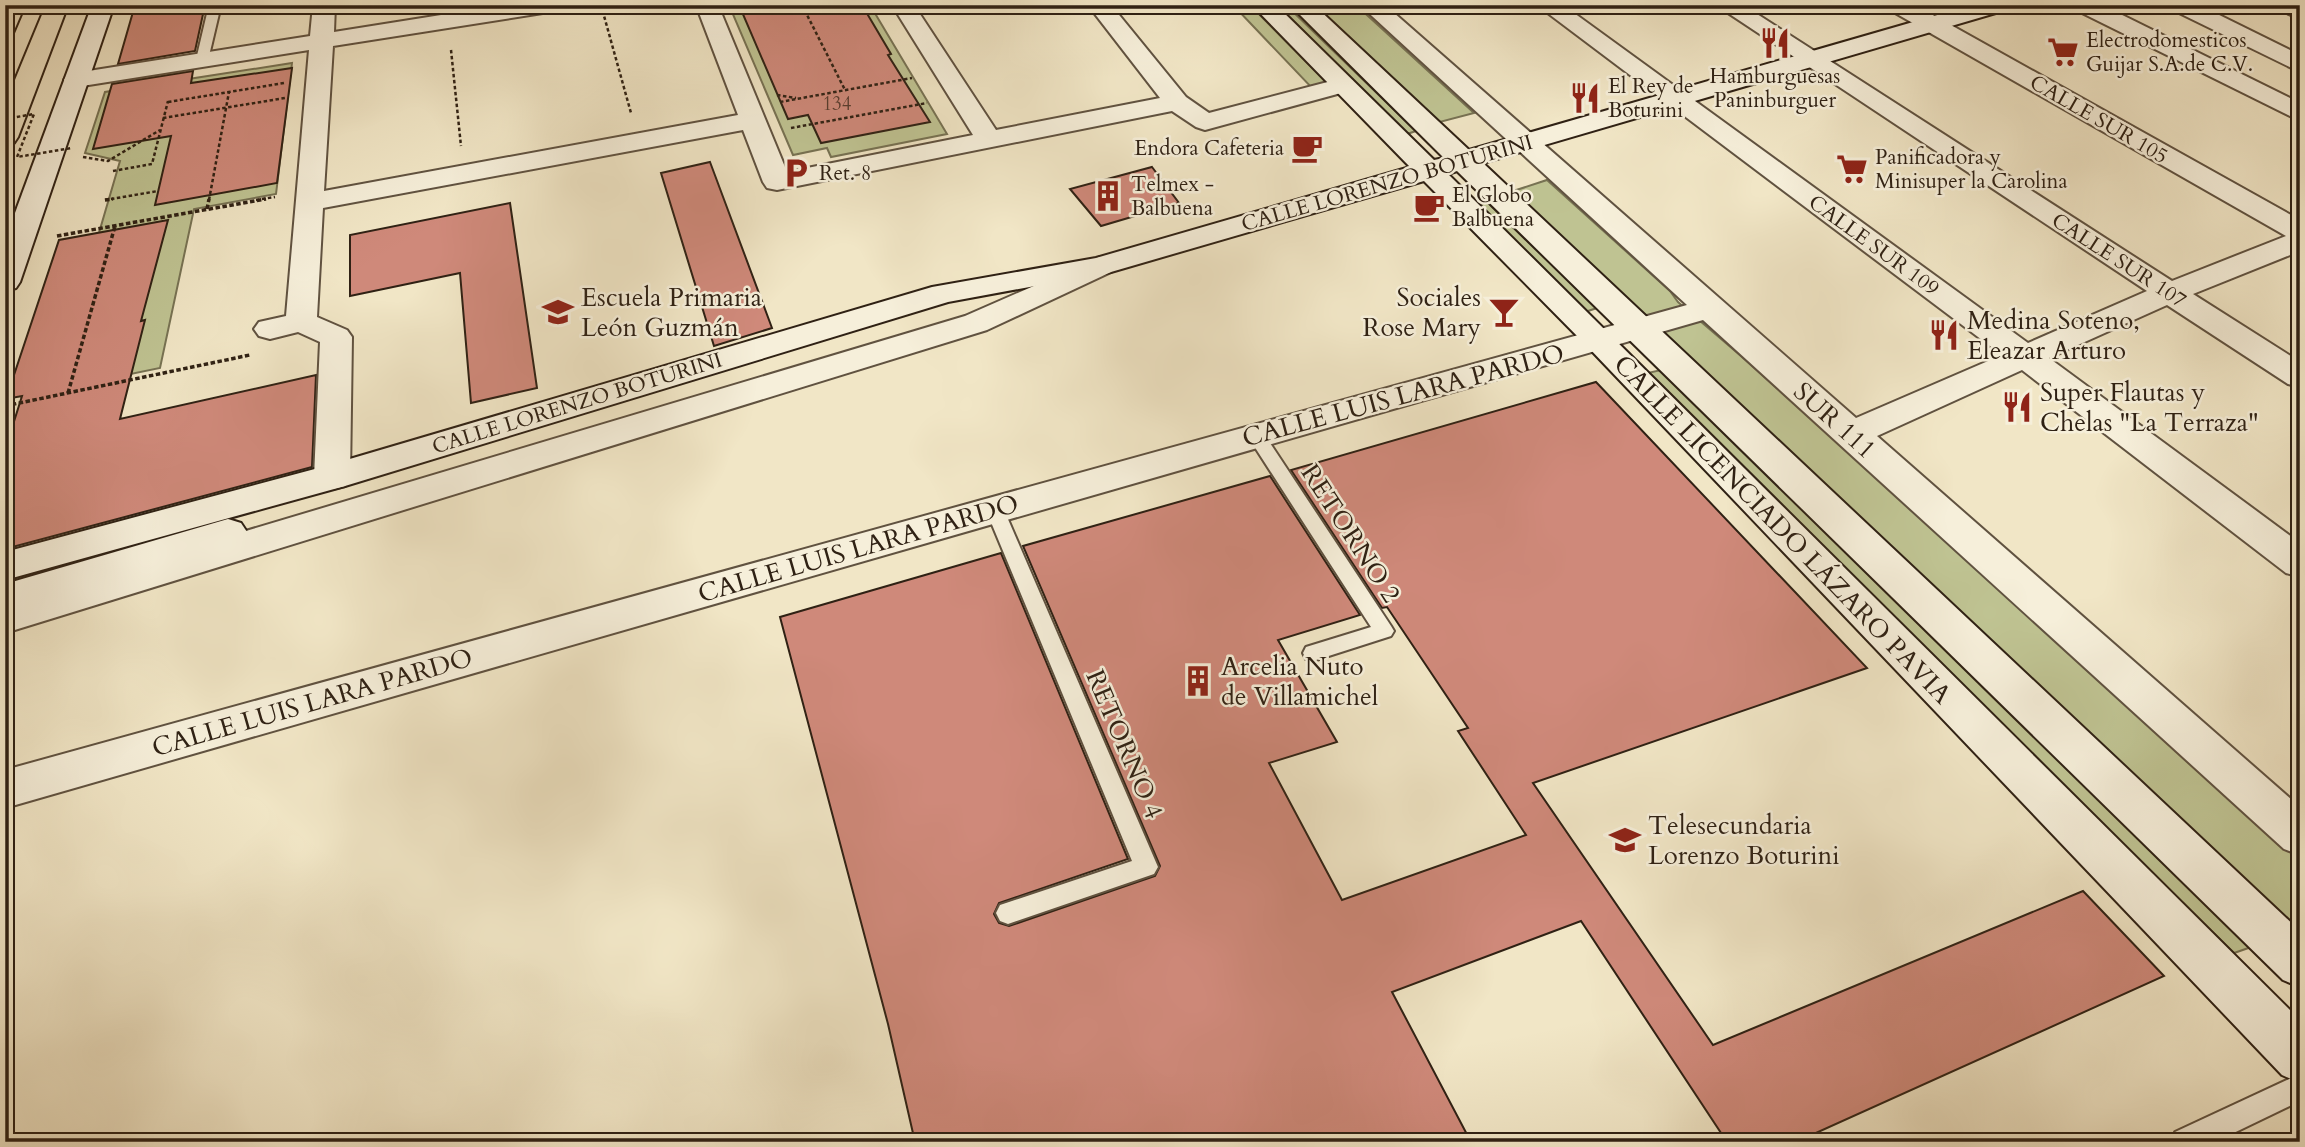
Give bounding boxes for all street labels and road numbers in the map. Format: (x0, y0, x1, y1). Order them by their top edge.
street label: CALLE SUR 105 (2024, 68, 2173, 171)
street label: CALLE LORENZO BOTURINI (1238, 128, 1536, 239)
street label: CALLE SUR 109 (1802, 188, 1945, 303)
street label: CALLE SUR 107 (2046, 206, 2192, 315)
street label: CALLE LUIS LARA PARDO (1238, 336, 1568, 455)
street label: CALLE LORENZO BOTURINI (429, 345, 726, 461)
street label: CALLE LICENCIADO LÁZARO PAVIA (1606, 347, 1960, 712)
street label: SUR 111 (1786, 374, 1883, 467)
street label: RETORNO 2 (1293, 457, 1408, 609)
street label: CALLE LUIS LARA PARDO (694, 486, 1022, 611)
street label: CALLE LUIS LARA PARDO (148, 640, 476, 765)
street label: RETORNO 4 (1077, 664, 1172, 824)

